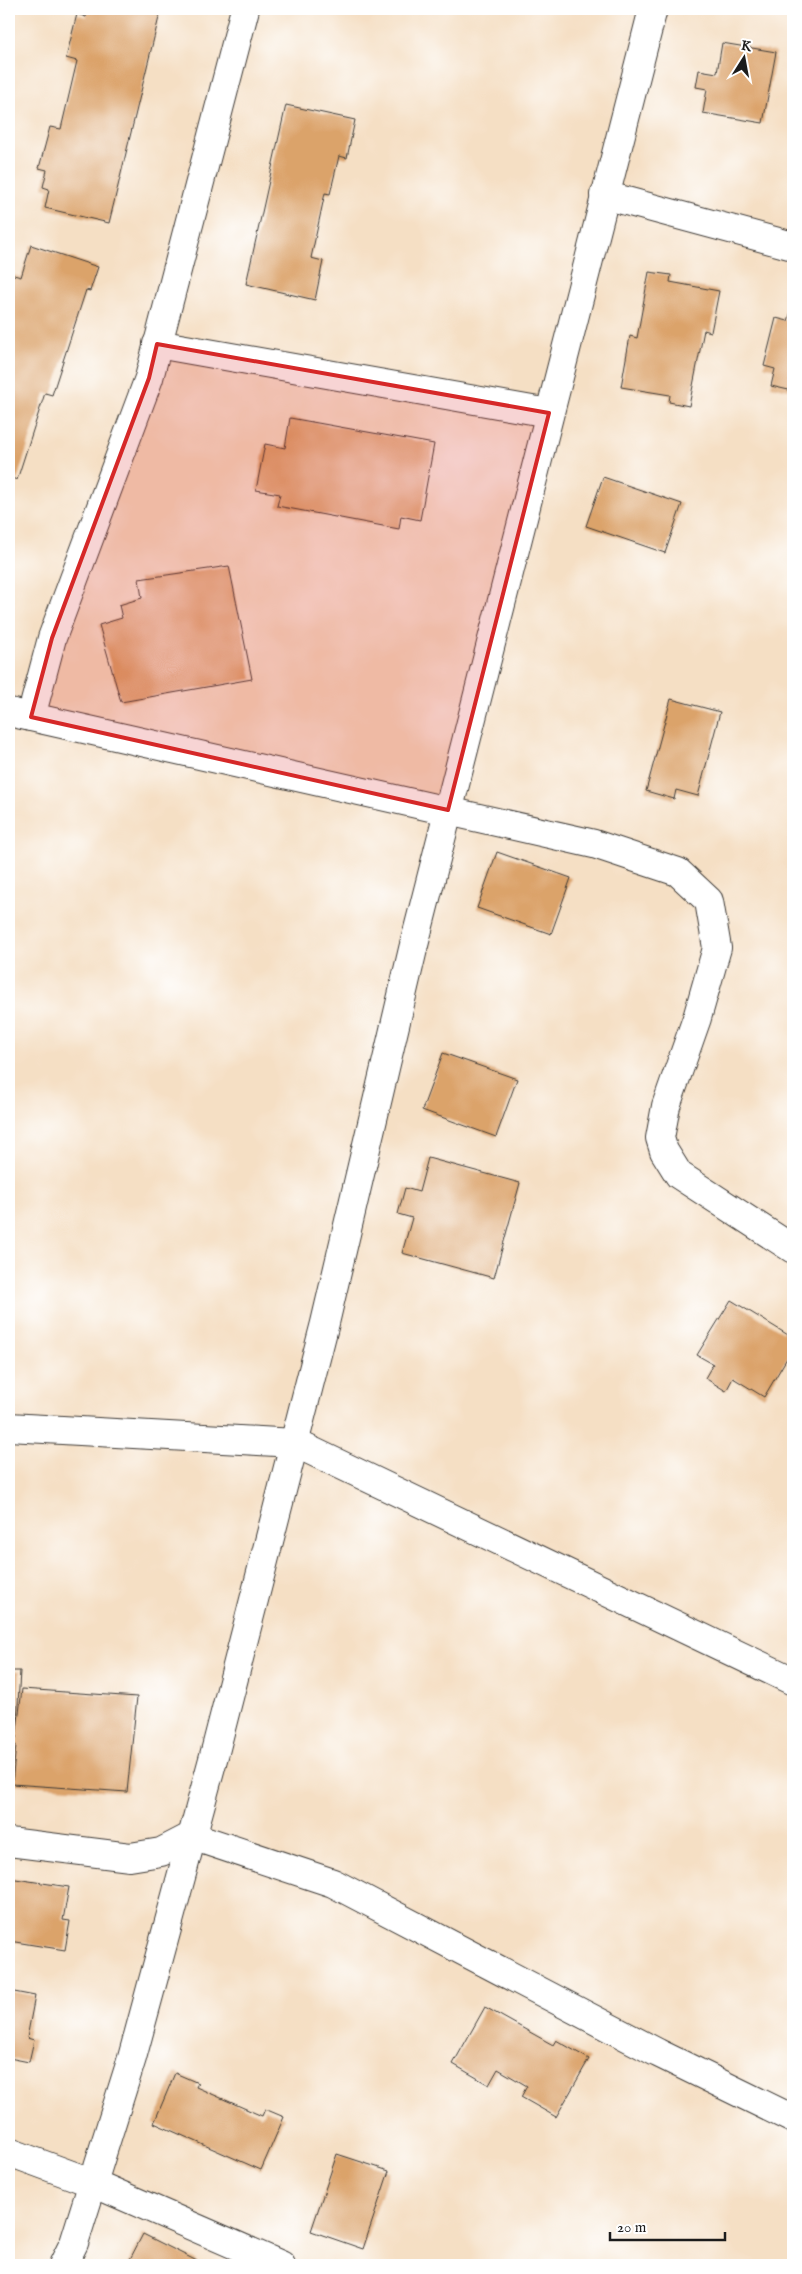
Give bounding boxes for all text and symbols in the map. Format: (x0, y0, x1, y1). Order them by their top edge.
north arrow (720, 32, 770, 82)
text: K (740, 36, 754, 56)
scale bar (610, 2209, 724, 2241)
text: 20 m (617, 2218, 647, 2237)

